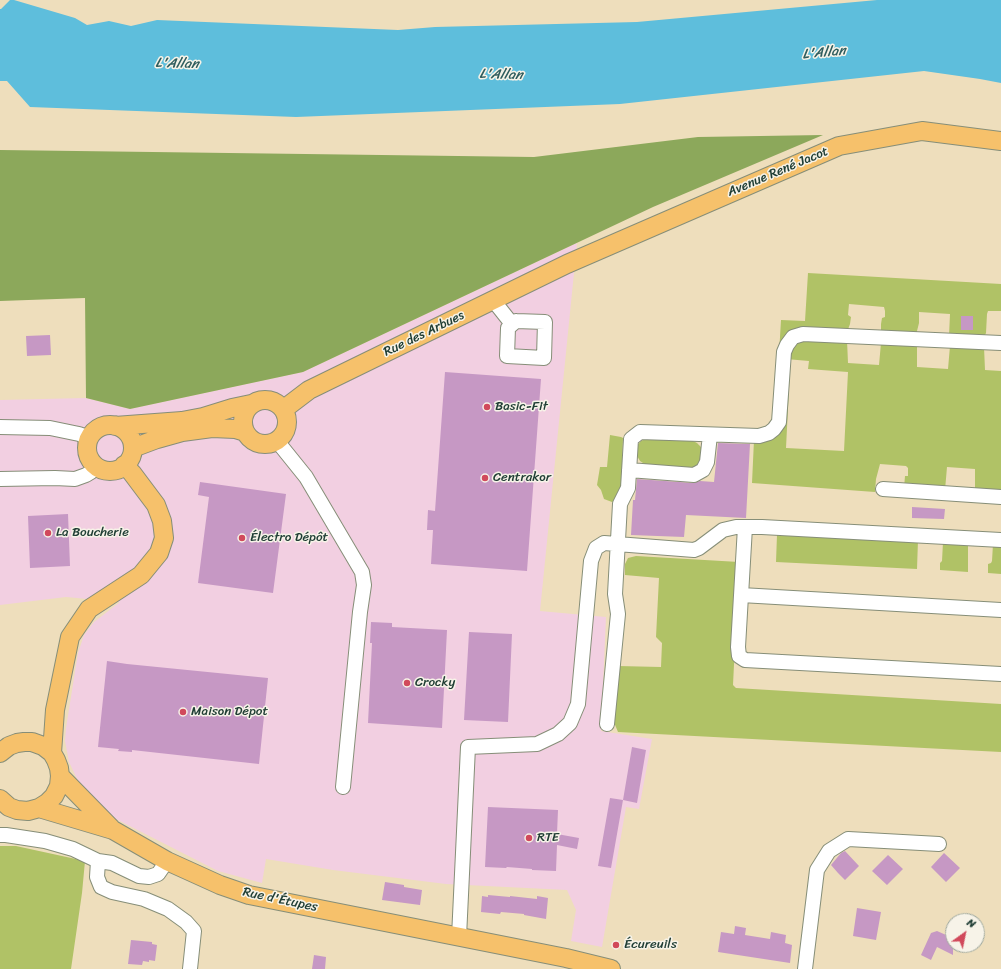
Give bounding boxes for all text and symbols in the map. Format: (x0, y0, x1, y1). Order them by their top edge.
water label: L'Allan (802, 43, 846, 63)
water label: L'Allan (155, 55, 199, 73)
water label: L'Allan (479, 66, 523, 84)
street label: Avenue René Jacot (725, 144, 831, 200)
street label: Rue des Arbues (381, 308, 467, 360)
place label: Basic-Fit (495, 399, 548, 415)
marker: Basic-Fit (482, 402, 492, 412)
place label: Centrakor (493, 470, 551, 486)
marker: Centrakor (480, 473, 490, 483)
place label: La Boucherie (56, 525, 129, 541)
marker: La Boucherie (43, 528, 53, 538)
place label: Électro Dépôt (250, 530, 328, 546)
marker: Électro Dépôt (237, 533, 247, 543)
place label: Crocky (415, 675, 455, 691)
marker: Crocky (402, 678, 412, 688)
place label: Maison Dépot (191, 704, 268, 720)
marker: Maison Dépot (178, 707, 188, 717)
place label: RTE (537, 830, 559, 846)
marker: RTE (524, 833, 534, 843)
street label: Rue d'Étupes (241, 884, 319, 916)
north arrow (945, 913, 985, 953)
text: N (963, 913, 980, 933)
place label: Écureuils (624, 937, 677, 953)
marker: Écureuils (611, 940, 621, 950)

